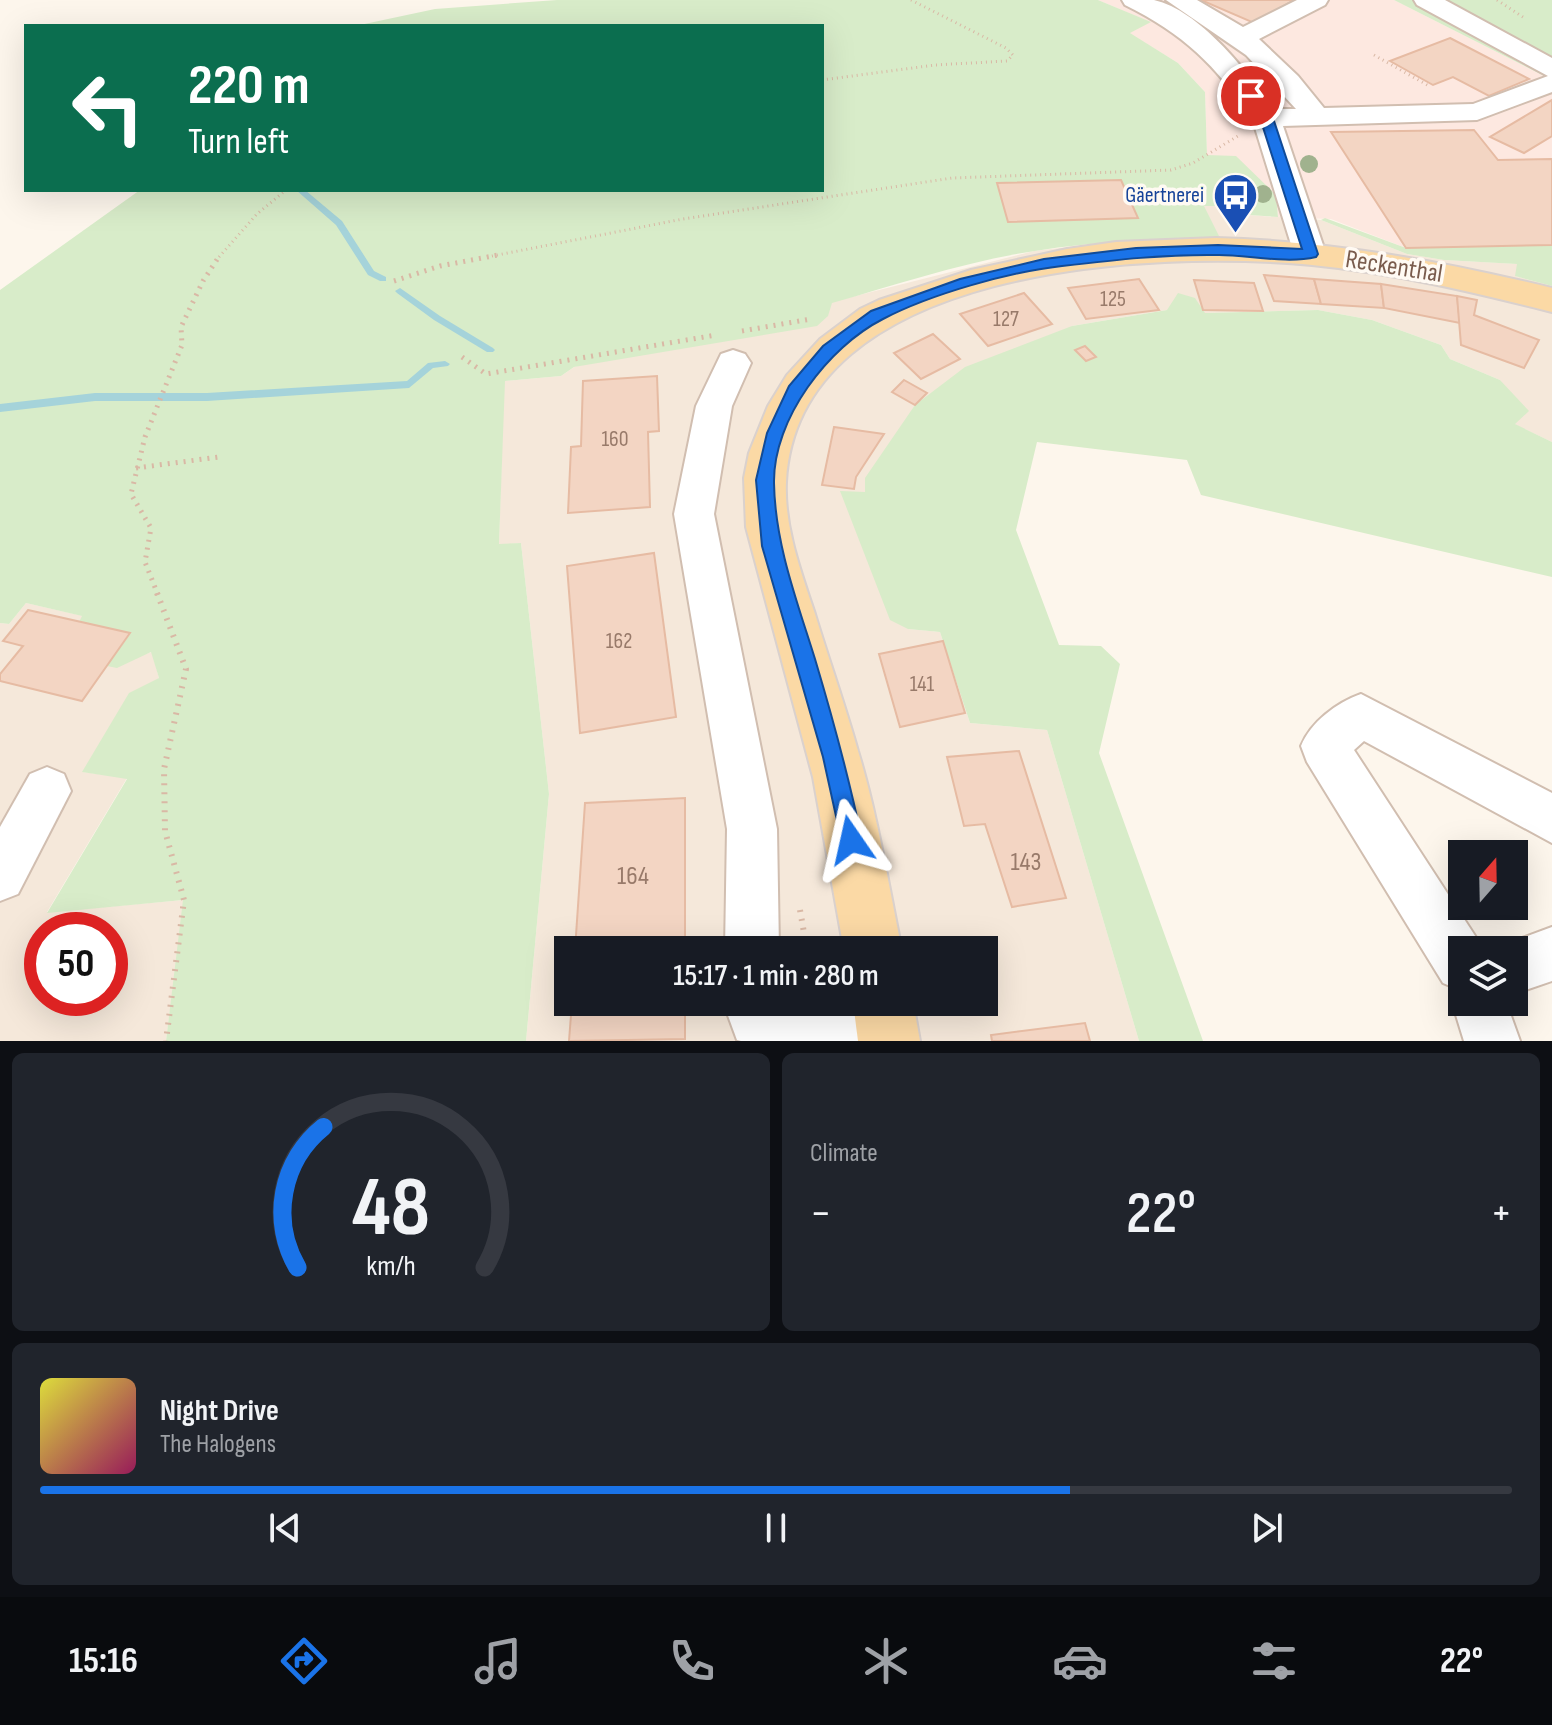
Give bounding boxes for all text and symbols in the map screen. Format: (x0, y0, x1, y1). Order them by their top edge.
text: 220 m (188, 53, 310, 120)
icon: left (56, 56, 160, 160)
pin (1217, 62, 1285, 130)
icon: arrive (1229, 74, 1273, 118)
text: Turn left (188, 121, 289, 164)
bus stop icon: Gäertnerei (1211, 171, 1259, 234)
place label: Gäertnerei (1125, 182, 1204, 209)
street label: Reckenthal (1343, 244, 1445, 290)
house number: 125 (1100, 286, 1126, 313)
house number: 127 (993, 306, 1019, 333)
house number: 160 (601, 426, 629, 453)
house number: 162 (606, 628, 632, 655)
house number: 141 (910, 671, 935, 698)
position arrow (809, 798, 893, 882)
north arrow (1448, 840, 1528, 920)
map controls (1448, 840, 1528, 1016)
house number: 143 (1011, 847, 1041, 878)
house number: 164 (617, 861, 649, 892)
speed limit sign: 50 (24, 912, 128, 1016)
button: layers (1448, 936, 1528, 1016)
text: 15:17 · 1 min · 280 m (673, 958, 879, 994)
text: Climate (810, 1138, 878, 1169)
text: 48 (352, 1159, 430, 1259)
text: 22° (1126, 1178, 1196, 1250)
text: − (810, 1187, 832, 1240)
text: + (1490, 1187, 1512, 1240)
text: km/h (366, 1249, 416, 1284)
text: Night Drive (160, 1393, 279, 1429)
text: The Halogens (160, 1429, 276, 1460)
icon: previous (263, 1506, 307, 1550)
icon: pause (754, 1506, 798, 1550)
icon: next (1245, 1506, 1289, 1550)
icon: directions (276, 1633, 332, 1689)
icon: music (470, 1633, 526, 1689)
icon: phone (664, 1633, 720, 1689)
icon: climate (858, 1633, 914, 1689)
icon: car (1052, 1633, 1108, 1689)
icon: filters (1246, 1633, 1302, 1689)
text: 15:16 (69, 1640, 138, 1683)
text: 22° (1440, 1640, 1483, 1683)

